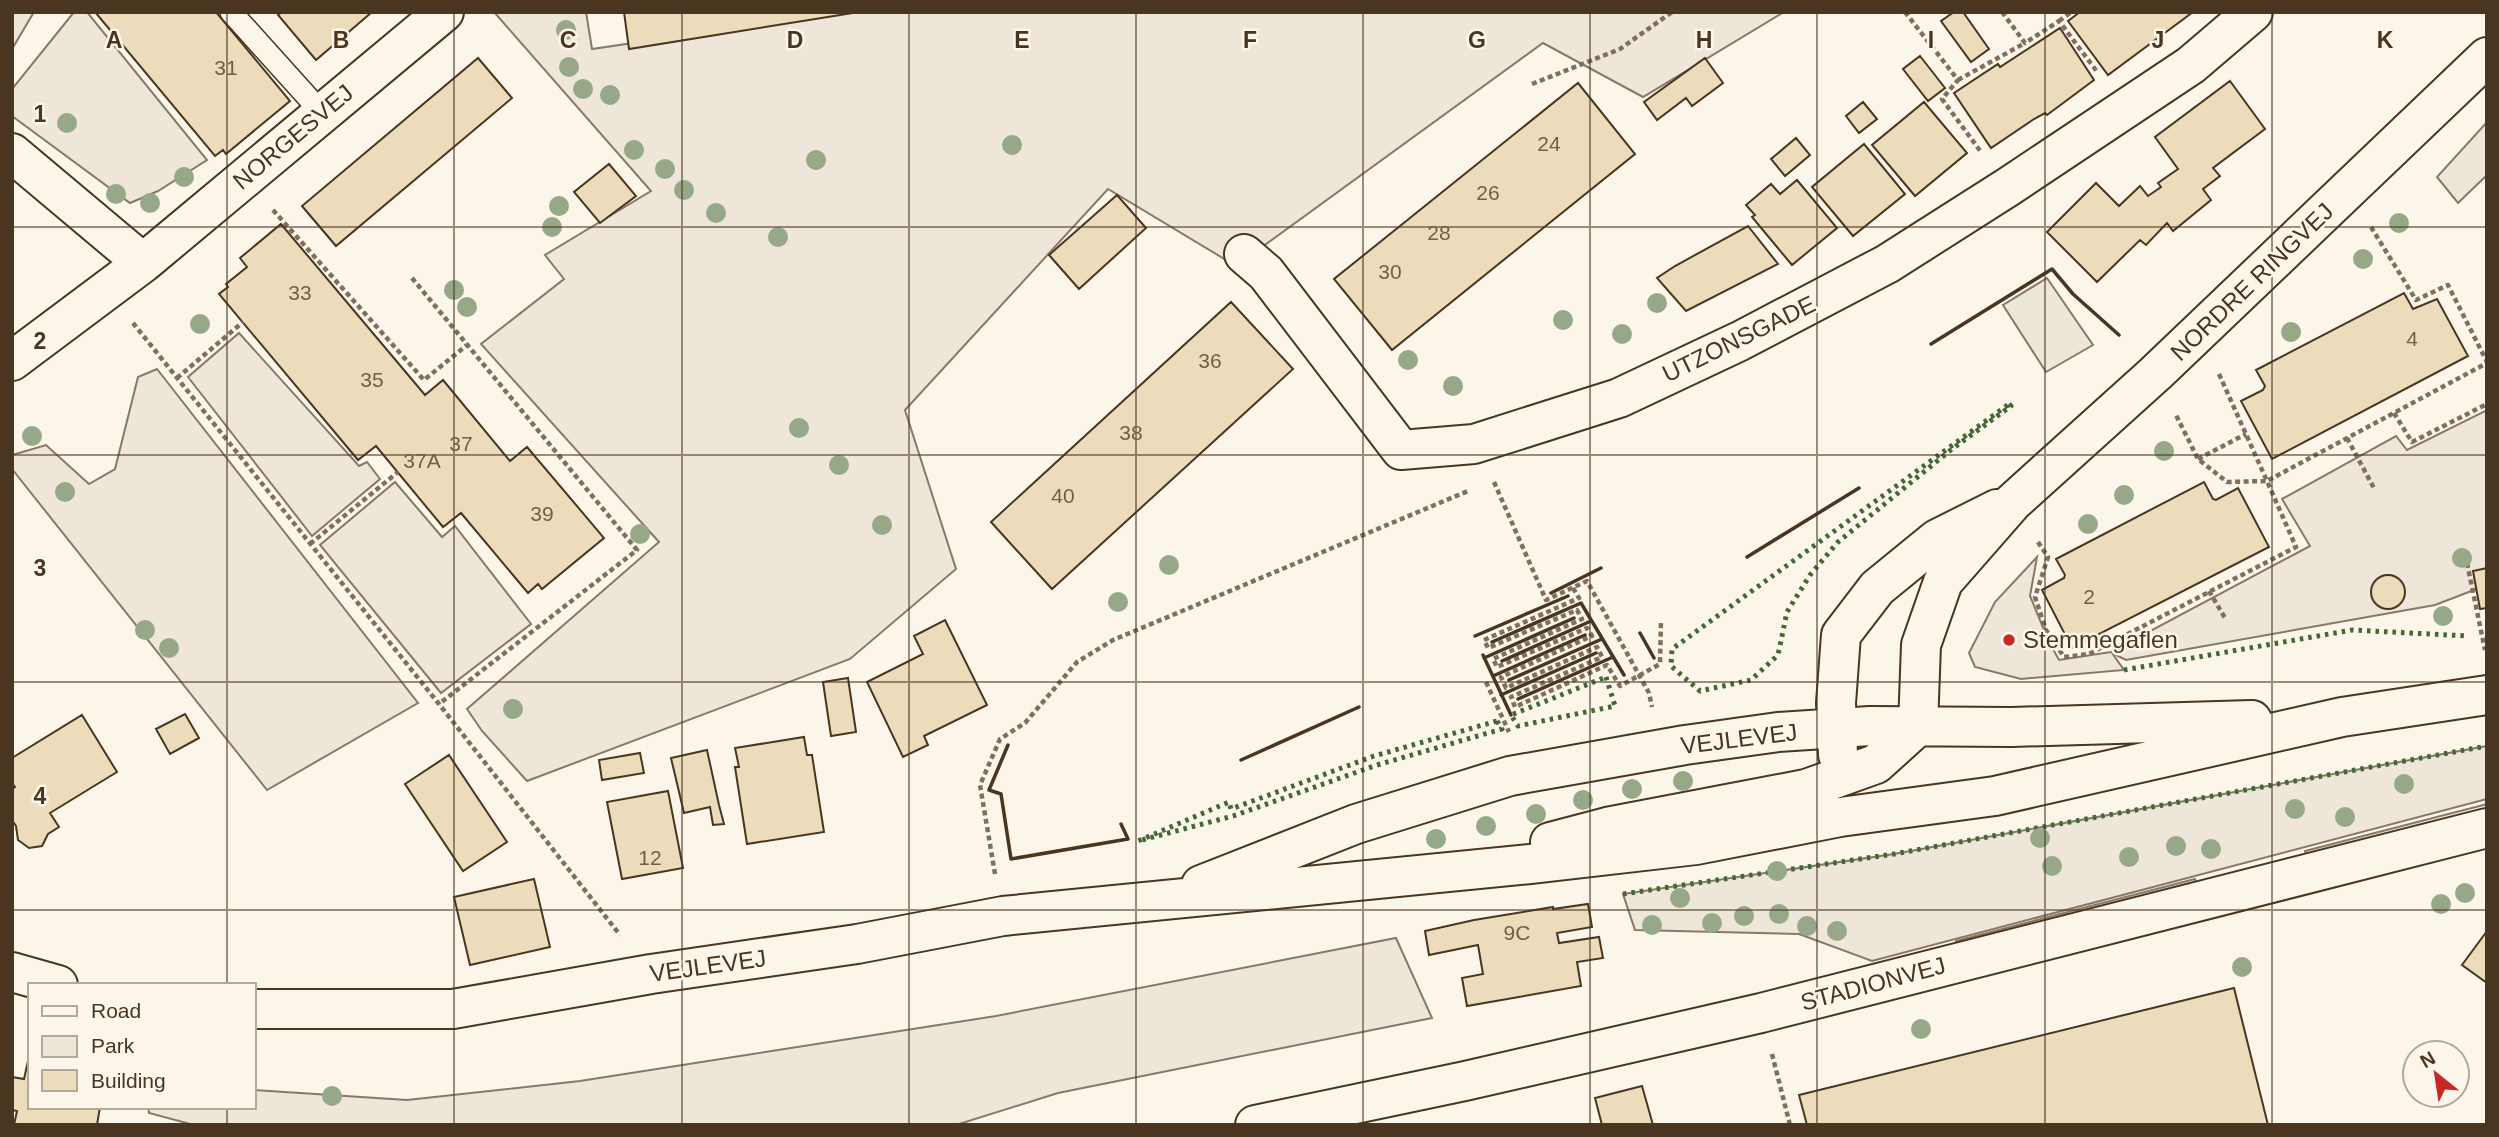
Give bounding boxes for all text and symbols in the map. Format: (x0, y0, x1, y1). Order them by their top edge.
text: A (106, 27, 122, 53)
text: B (333, 27, 349, 53)
text: C (560, 27, 576, 53)
text: D (787, 27, 803, 53)
text: E (1014, 27, 1030, 53)
text: F (1243, 27, 1257, 53)
text: G (1468, 27, 1486, 53)
text: H (1696, 27, 1712, 53)
text: I (1928, 27, 1934, 53)
text: J (2152, 27, 2164, 53)
text: K (2377, 27, 2394, 53)
house number: 31 (214, 56, 238, 79)
street label: NORGESVEJ (227, 79, 358, 195)
text: 1 (34, 101, 47, 127)
house number: 24 (1537, 132, 1561, 155)
house number: 26 (1476, 181, 1500, 204)
street label: NORDRE RINGVEJ (2165, 197, 2338, 366)
house number: 28 (1427, 221, 1451, 244)
house number: 30 (1378, 260, 1402, 283)
house number: 33 (288, 281, 312, 304)
street label: UTZONSGADE (1658, 290, 1820, 387)
house number: 4 (2406, 327, 2418, 350)
text: 2 (34, 328, 46, 354)
house number: 36 (1198, 349, 1222, 372)
house number: 35 (360, 368, 384, 391)
house number: 38 (1119, 421, 1143, 444)
house number: 37 (449, 432, 473, 455)
house number: 37A (403, 449, 441, 472)
house number: 40 (1051, 484, 1075, 507)
house number: 39 (530, 502, 554, 525)
text: 3 (34, 555, 46, 581)
house number: 2 (2083, 585, 2095, 608)
place label: Stemmegaflen (2023, 626, 2178, 653)
marker: Stemmegaflen (2001, 632, 2017, 648)
street label: VEJLEVEJ (1679, 718, 1799, 759)
text: 4 (34, 783, 47, 809)
house number: 12 (638, 846, 662, 869)
house number: 9C (1504, 921, 1530, 944)
street label: VEJLEVEJ (648, 944, 768, 987)
street label: STADIONVEJ (1797, 951, 1948, 1016)
legend (28, 983, 256, 1109)
text: Road (91, 999, 141, 1022)
text: Park (91, 1034, 135, 1057)
north arrow (2401, 1039, 2471, 1109)
text: N (2417, 1047, 2439, 1072)
text: Building (91, 1069, 166, 1092)

